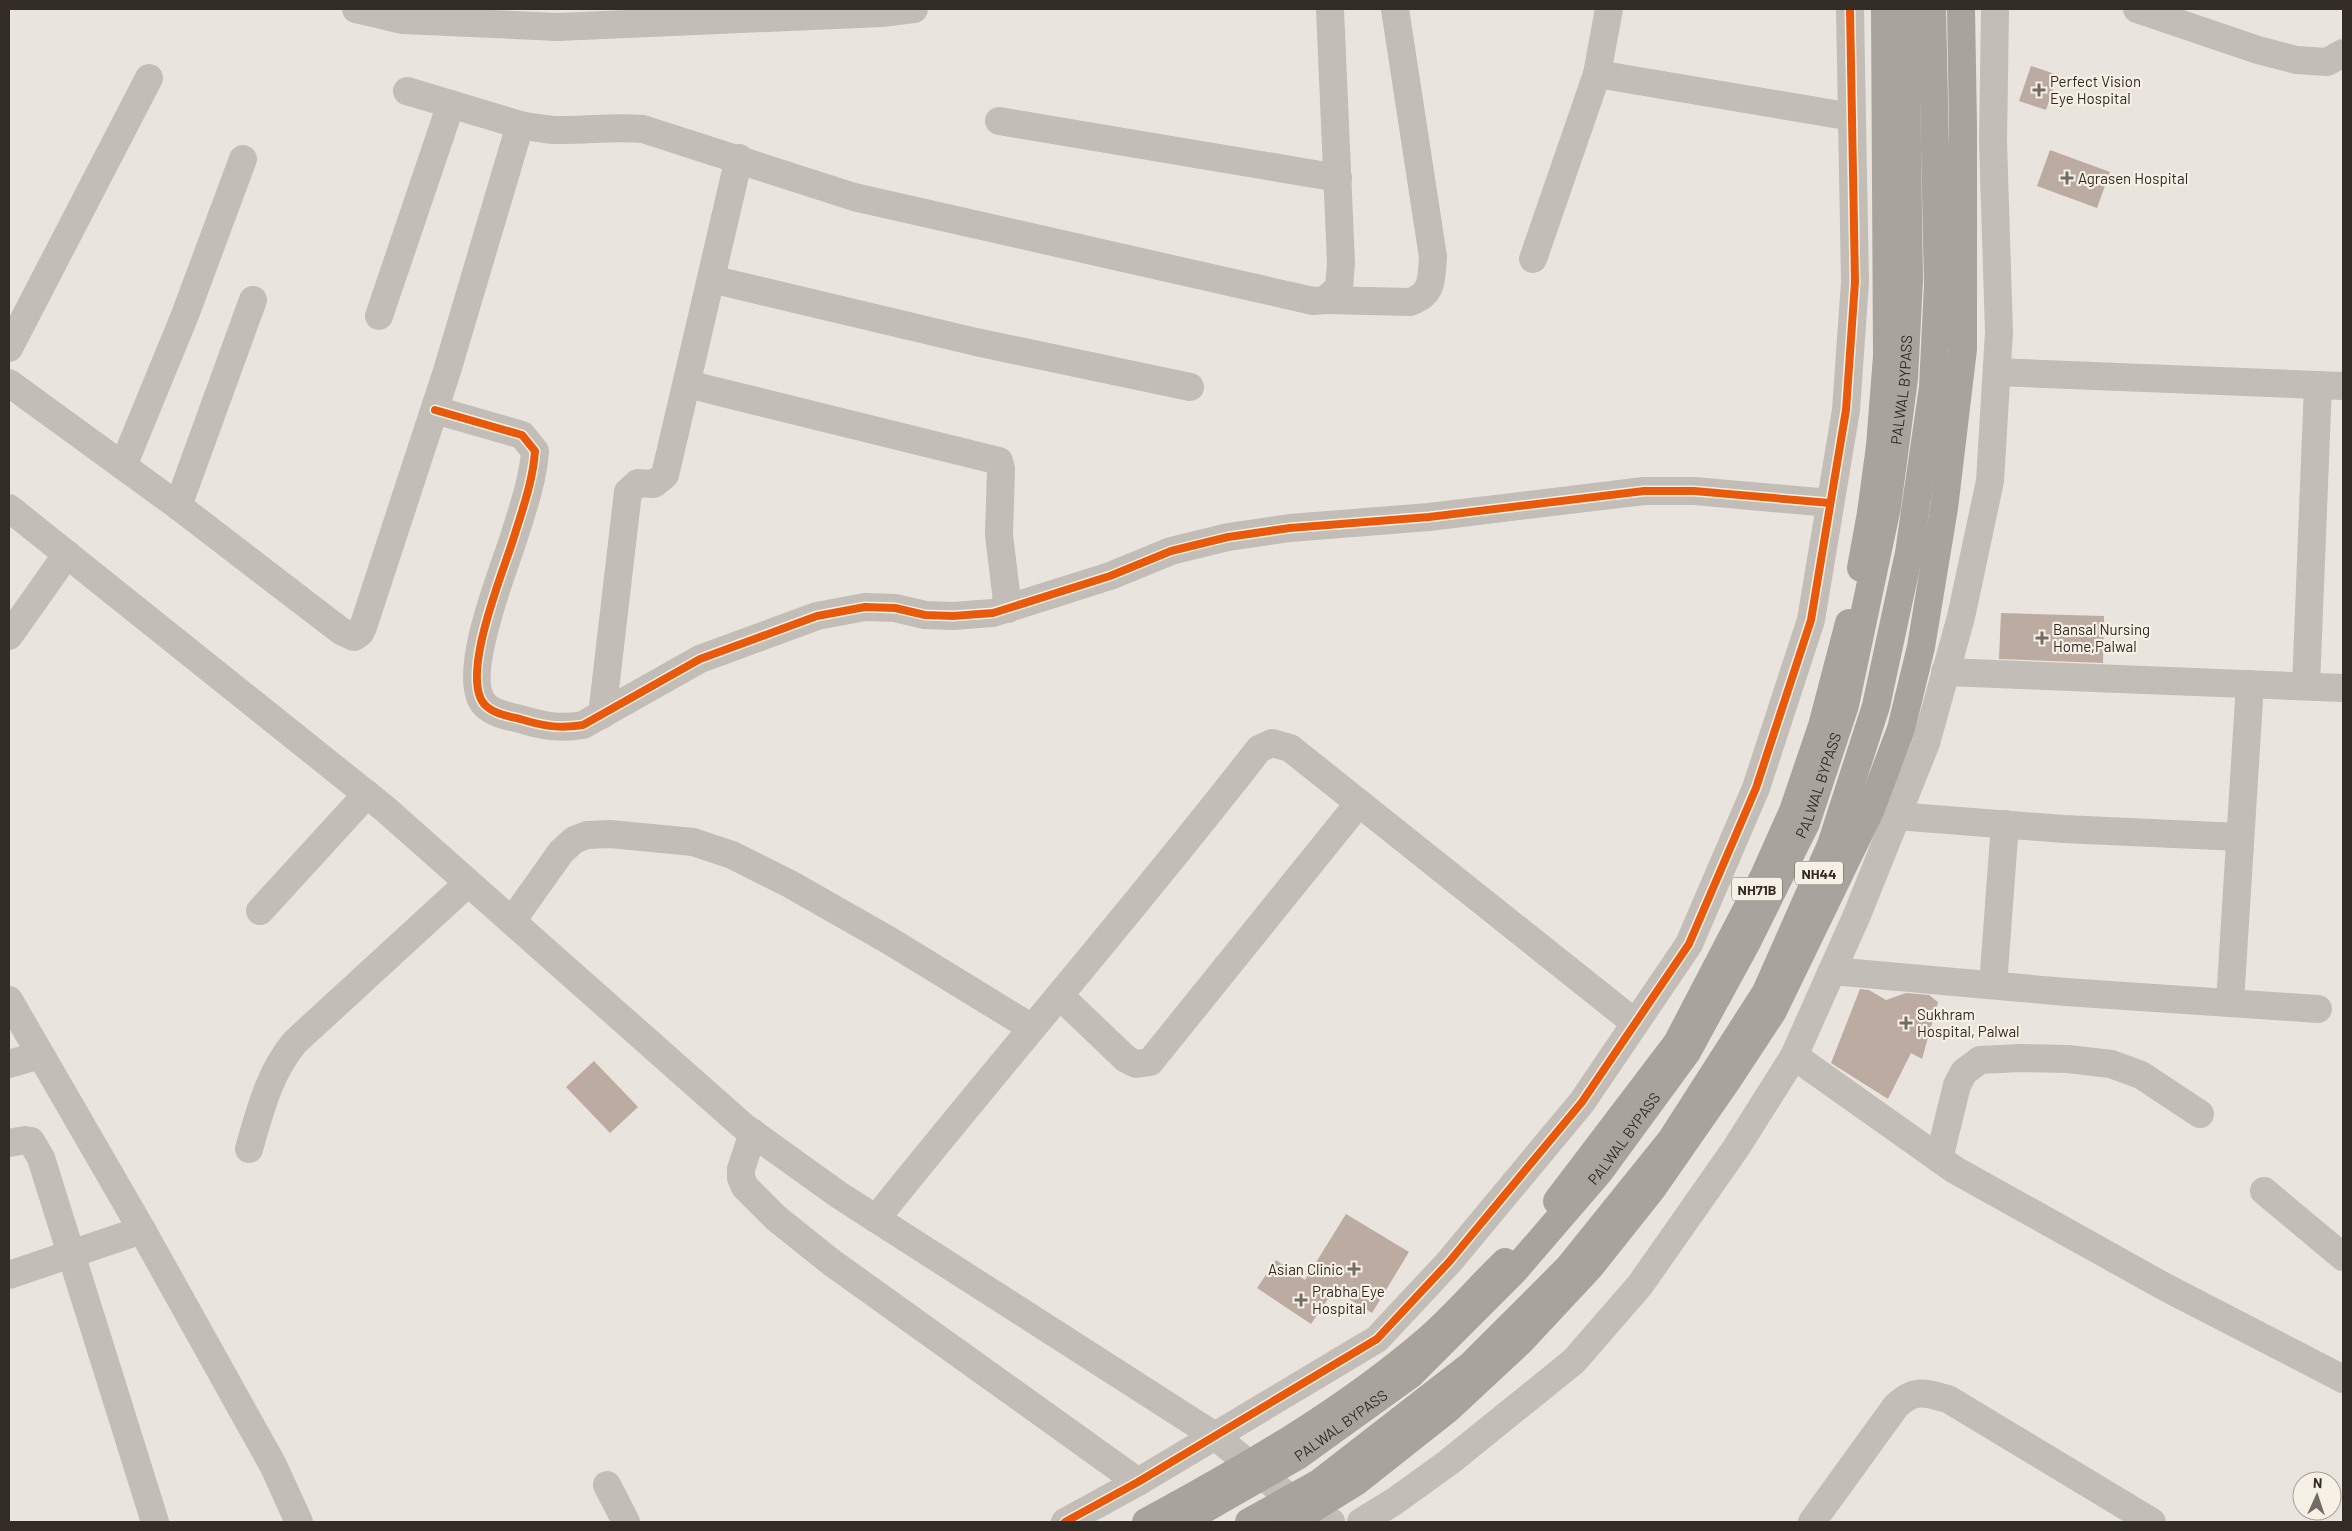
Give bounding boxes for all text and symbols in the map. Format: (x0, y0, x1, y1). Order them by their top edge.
place label: Perfect Vision Eye Hospital (2050, 72, 2141, 107)
marker: Perfect Vision Eye Hospital (2032, 83, 2046, 97)
place label: Agrasen Hospital (2078, 169, 2188, 187)
marker: Agrasen Hospital (2060, 171, 2074, 185)
street label: PALWAL BYPASS (1886, 334, 1915, 446)
place label: Bansal Nursing Home,Palwal (2053, 620, 2150, 655)
marker: Bansal Nursing Home,Palwal (2035, 631, 2049, 645)
street label: PALWAL BYPASS (1791, 730, 1844, 841)
road number: NH44 (1795, 861, 1843, 884)
road number: NH71B (1732, 878, 1782, 901)
place label: Sukhram Hospital, Palwal (1917, 1005, 2020, 1040)
marker: Sukhram Hospital, Palwal (1899, 1016, 1913, 1030)
street label: PALWAL BYPASS (1584, 1089, 1664, 1188)
place label: Asian Clinic (1268, 1260, 1343, 1278)
marker: Asian Clinic (1347, 1262, 1361, 1276)
place label: Prabha Eye Hospital (1312, 1282, 1385, 1317)
marker: Prabha Eye Hospital (1294, 1293, 1308, 1307)
street label: PALWAL BYPASS (1291, 1386, 1391, 1465)
north arrow (2292, 1471, 2342, 1521)
text: N (2313, 1474, 2323, 1491)

